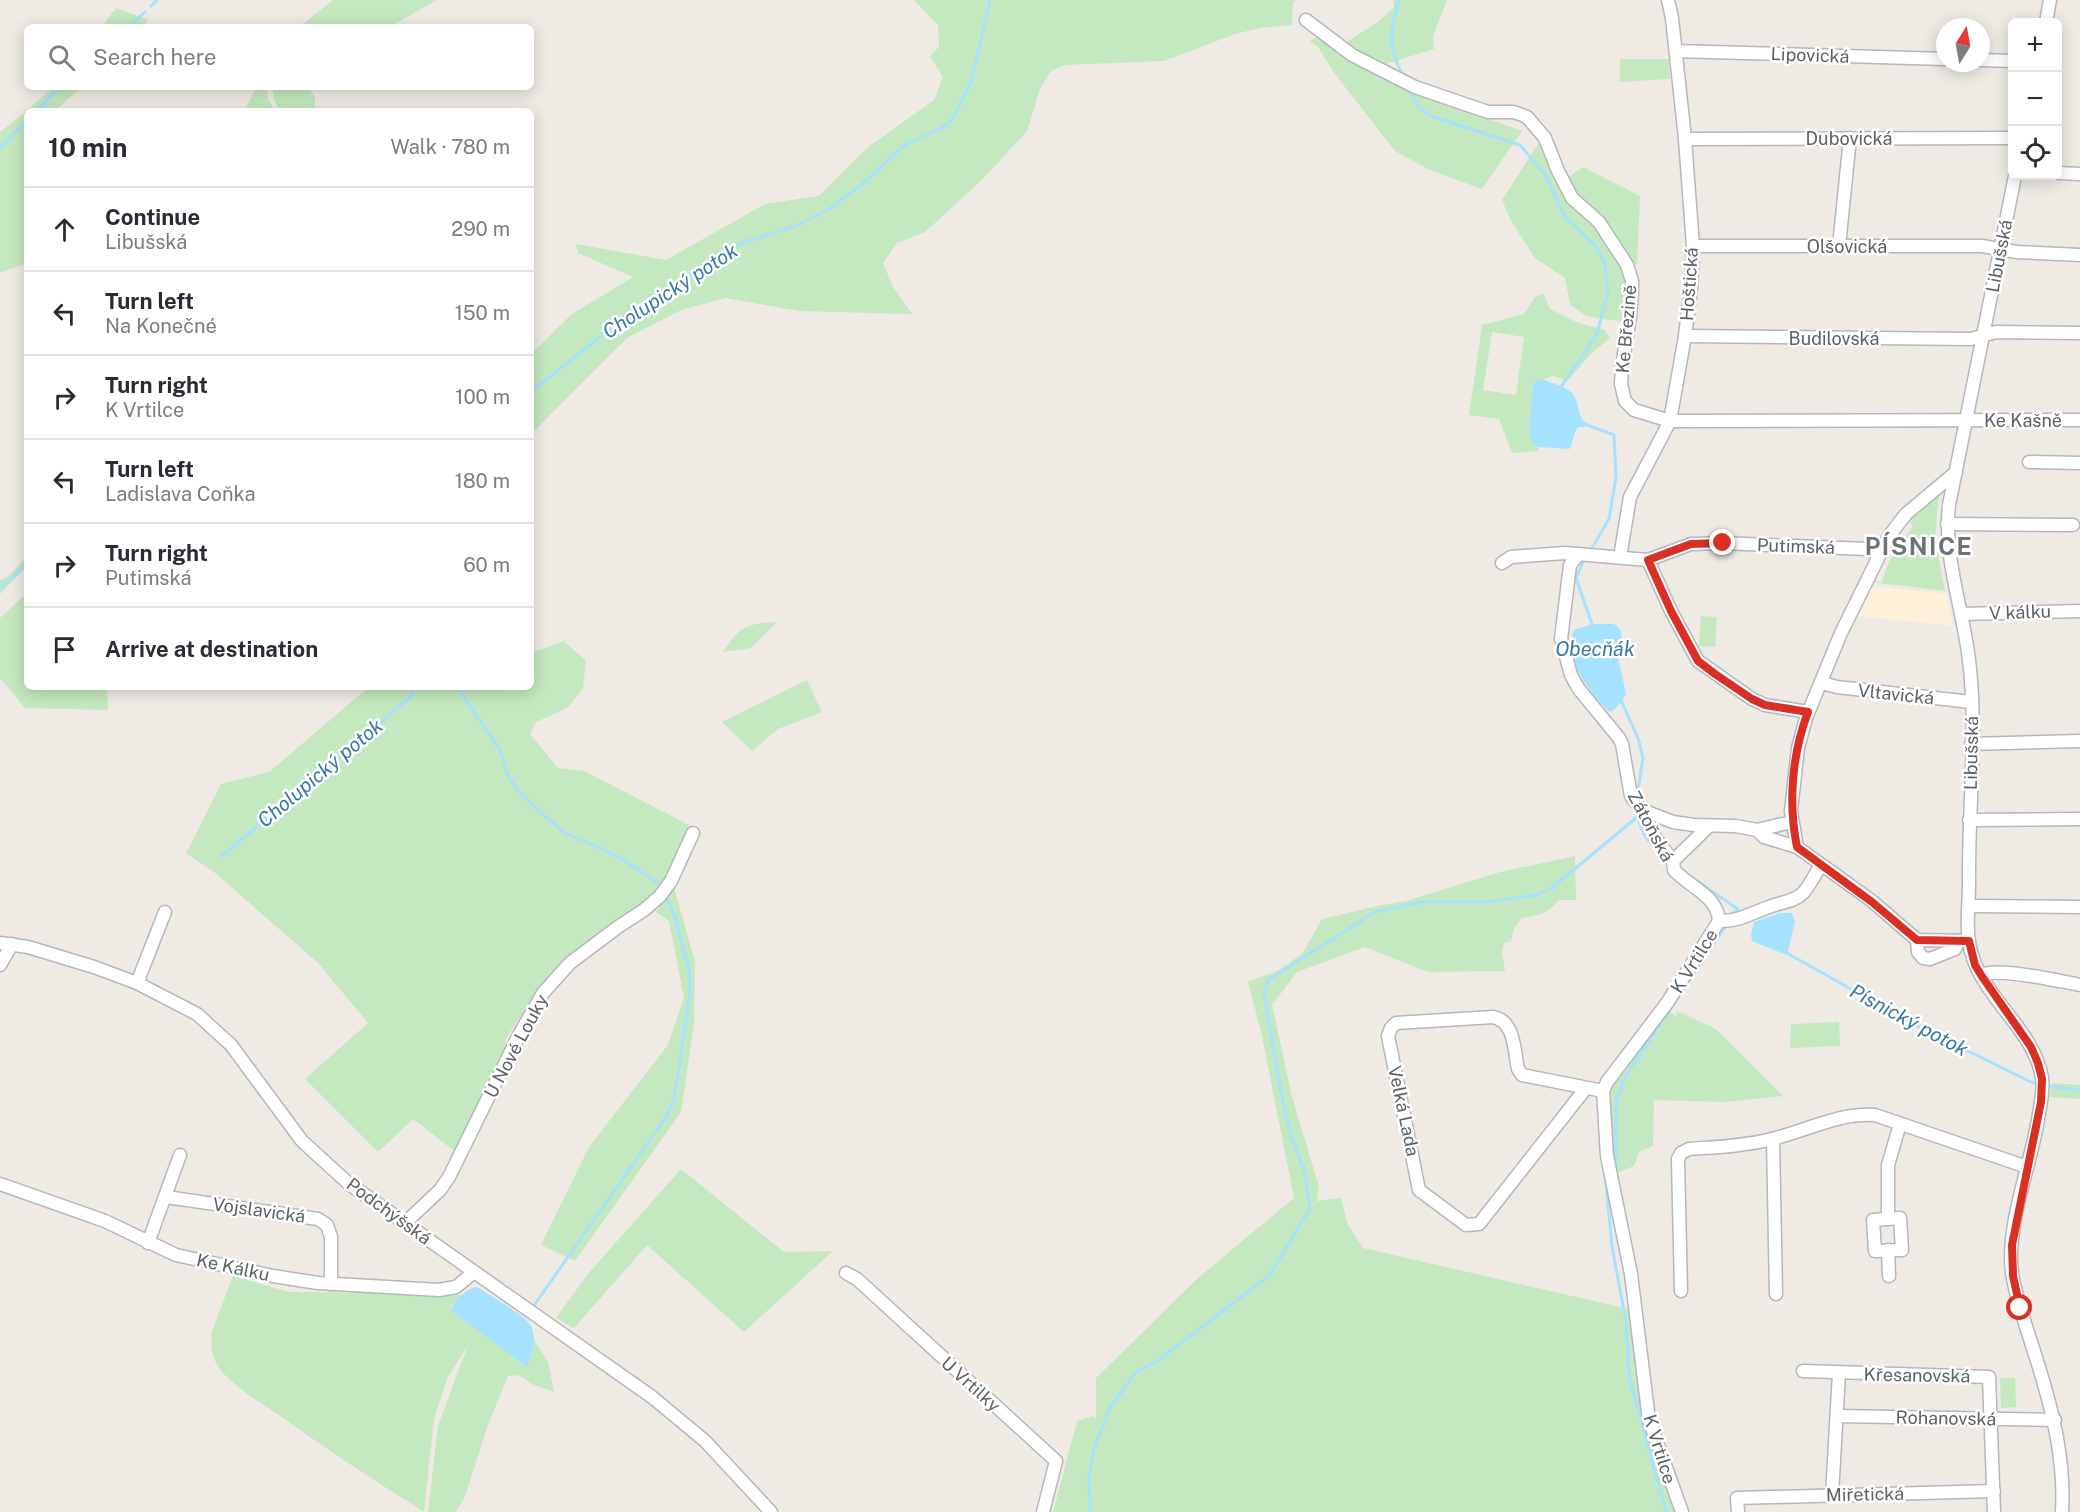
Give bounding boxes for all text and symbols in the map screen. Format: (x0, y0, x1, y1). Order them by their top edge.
north arrow (1936, 18, 1990, 72)
map controls (2008, 18, 2062, 180)
button: + (2008, 18, 2062, 72)
search box (24, 24, 534, 90)
icon: search (45, 41, 78, 74)
street label: Lipovická (1770, 43, 1850, 67)
text: Search here (93, 44, 217, 70)
button: − (2008, 72, 2062, 126)
button: locate (2008, 126, 2062, 180)
street label: Dubovická (1806, 128, 1892, 149)
text: 10 min (48, 132, 127, 163)
text: Walk · 780 m (391, 135, 510, 159)
text: Continue (105, 204, 200, 230)
icon: ahead (48, 213, 81, 246)
text: 290 m (451, 217, 510, 241)
street label: Libušská (1982, 218, 2016, 294)
text: Libušská (105, 230, 187, 254)
street label: Olšovická (1807, 236, 1887, 257)
water label: Cholupický potok (598, 238, 742, 344)
street label: Hoštická (1676, 247, 1702, 321)
street label: Ke Březině (1612, 284, 1640, 374)
text: Turn left (105, 288, 194, 314)
icon: left (48, 297, 81, 330)
text: 150 m (455, 301, 510, 325)
text: Na Konečné (105, 314, 217, 338)
street label: Budilovská (1789, 328, 1879, 349)
text: Turn right (105, 372, 208, 398)
icon: right (48, 381, 81, 414)
text: 100 m (455, 385, 510, 409)
text: K Vrtilce (105, 398, 184, 422)
street label: Ke Kašně (1984, 410, 2062, 431)
text: Turn left (105, 456, 194, 482)
icon: left (48, 465, 81, 498)
text: 180 m (455, 469, 510, 493)
text: Ladislava Coňka (105, 482, 255, 506)
route end (1709, 529, 1735, 555)
district label: PÍSNICE (1865, 532, 1973, 560)
street label: Putimská (1757, 534, 1835, 558)
text: Turn right (105, 540, 208, 566)
icon: right (48, 549, 81, 582)
text: 60 m (463, 553, 510, 577)
text: Putimská (105, 566, 191, 590)
street label: V kálku (1989, 600, 2051, 624)
icon: arrive (48, 633, 81, 666)
text: Arrive at destination (105, 636, 318, 662)
water label: Obecňák (1555, 637, 1635, 661)
street label: Vltavická (1857, 680, 1935, 708)
water label: Cholupický potok (252, 714, 388, 832)
street label: Libušská (1960, 716, 1982, 790)
street label: Zátoňská (1624, 787, 1678, 865)
street label: K Vrtilce (1666, 925, 1722, 997)
water label: Písnický potok (1846, 979, 1972, 1061)
street label: U Nové Louky (480, 990, 552, 1101)
street label: Velká Lada (1384, 1064, 1424, 1158)
street label: Podchýšská (343, 1173, 435, 1249)
street label: Vojslavická (211, 1193, 307, 1227)
street label: Ke Kálku (195, 1249, 271, 1285)
route start (2006, 1294, 2032, 1320)
street label: U Vrtilky (937, 1352, 1005, 1416)
street label: Křesanovská (1864, 1364, 1970, 1386)
street label: Rohanovská (1896, 1407, 1996, 1429)
street label: K Vrtilce (1640, 1412, 1680, 1486)
street label: Miřetická (1826, 1483, 1904, 1505)

